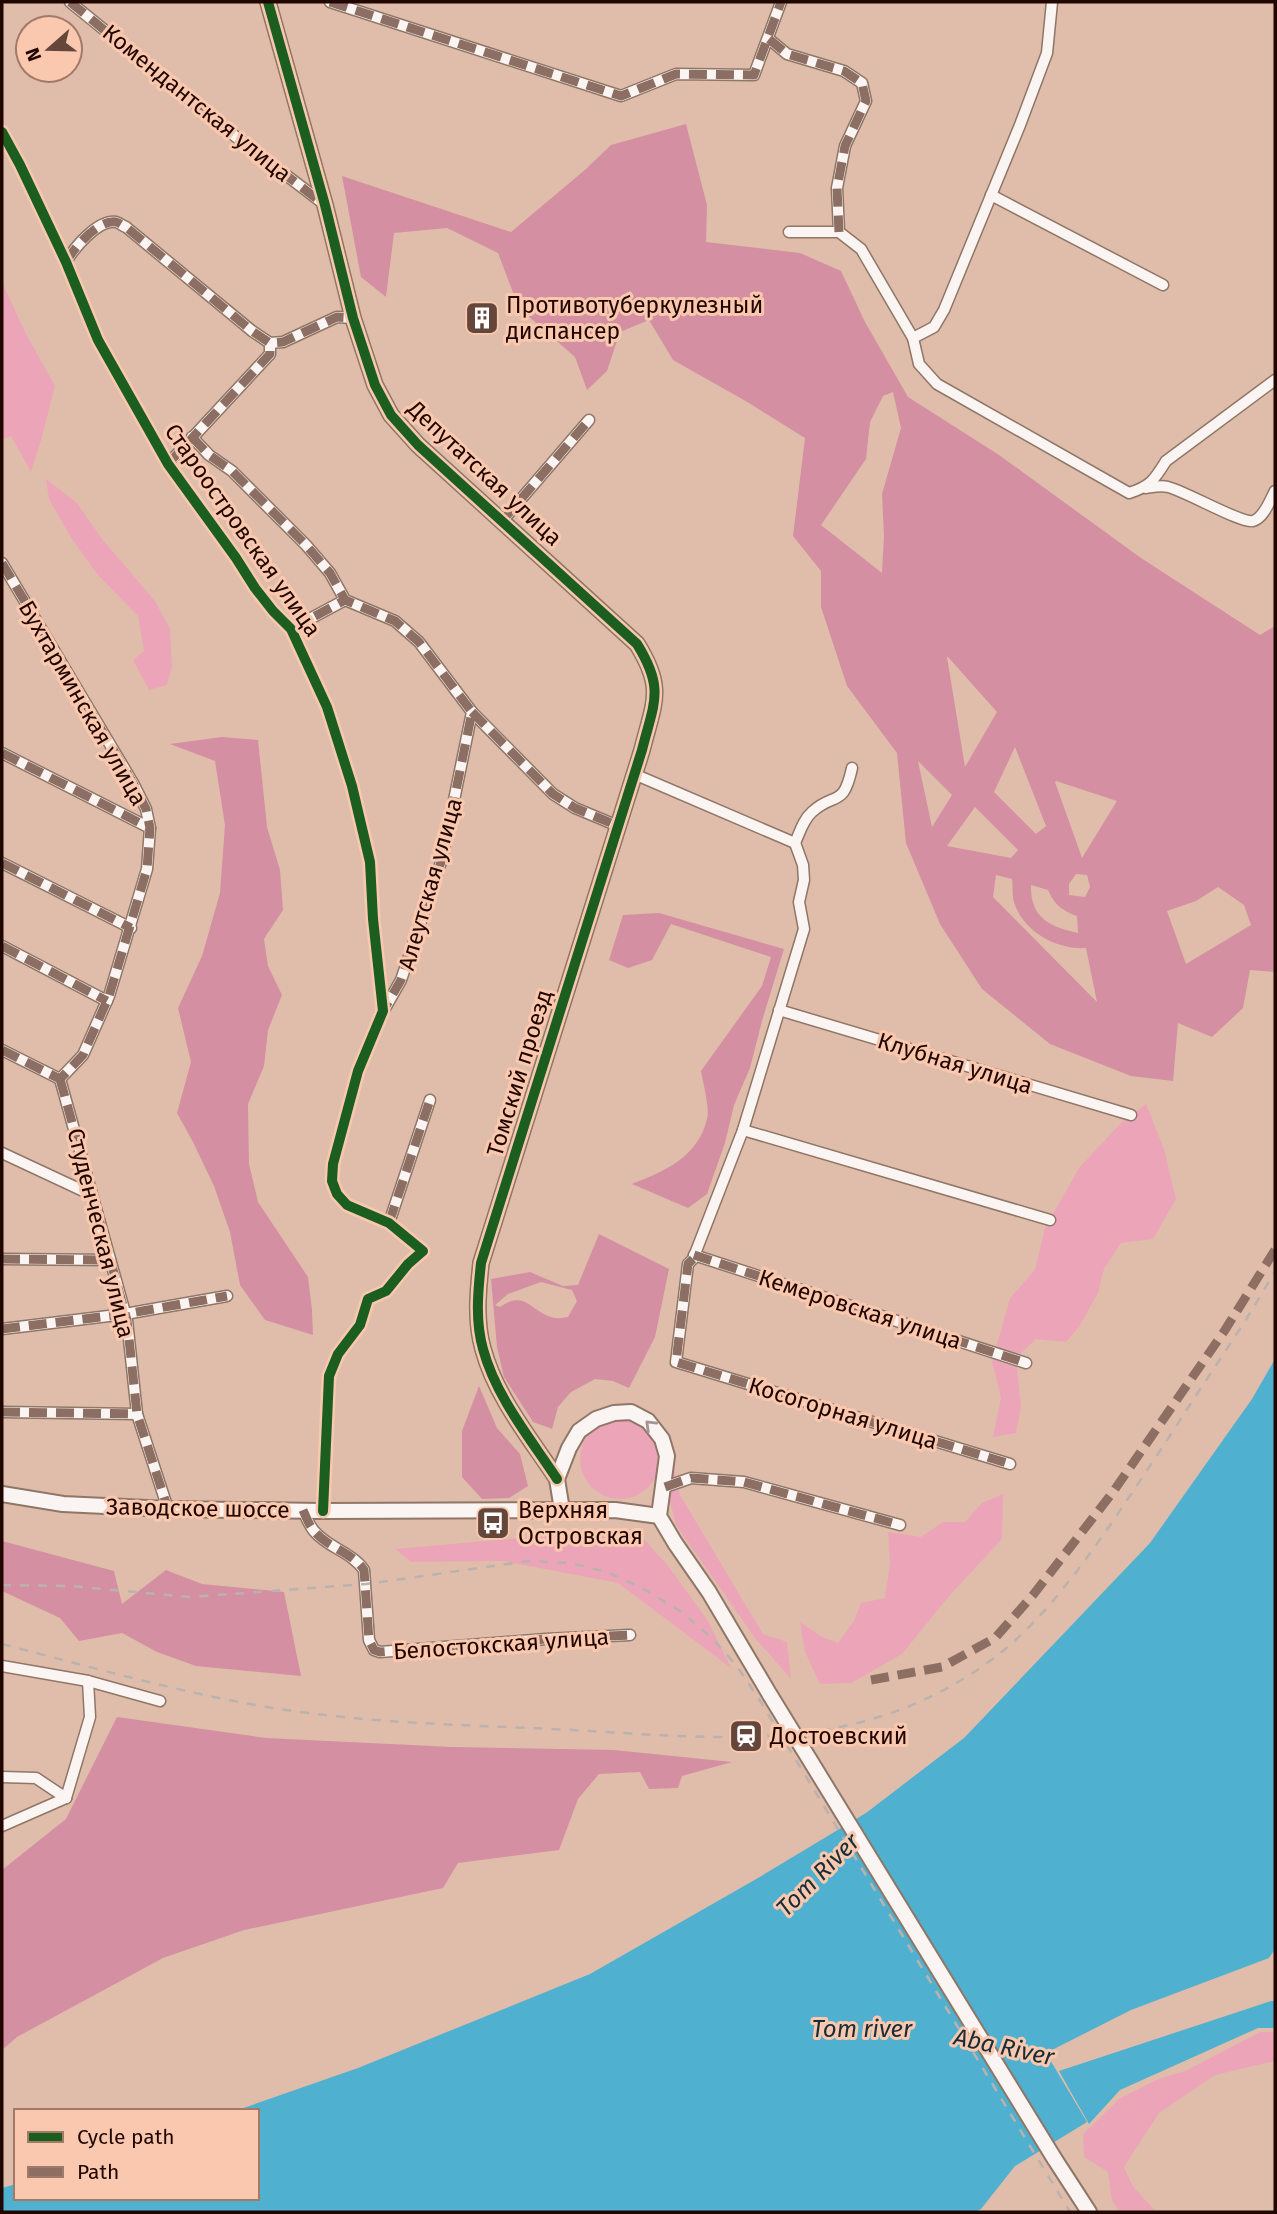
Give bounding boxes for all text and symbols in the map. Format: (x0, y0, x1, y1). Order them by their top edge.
north arrow (14, 14, 84, 84)
street label: Комендантская улица (97, 18, 297, 188)
text: N (21, 45, 46, 65)
place label: Противотуберкулезный диспансер (506, 291, 763, 345)
building icon: Противотуберкулезный диспансер (463, 299, 501, 337)
street label: Депутатская улица (401, 394, 568, 552)
street label: Староостровская улица (159, 418, 327, 642)
street label: Бухтарминская улица (13, 595, 153, 811)
street label: Алеутская улица (392, 795, 468, 973)
street label: Томский проезд (480, 986, 558, 1160)
street label: Клубная улица (874, 1026, 1036, 1100)
street label: Студенческая улица (61, 1125, 141, 1341)
street label: Кемеровская улица (755, 1263, 965, 1355)
street label: Косогорная улица (745, 1371, 941, 1455)
one-way arrow (645, 1421, 658, 1434)
street label: Заводское шоссе (106, 1492, 290, 1524)
place label: Верхняя Островская (518, 1496, 643, 1550)
bus stop icon: Верхняя Островская (474, 1504, 512, 1542)
street label: Белостокская улица (392, 1622, 610, 1666)
station icon: Достоевский (727, 1717, 765, 1755)
place label: Достоевский (769, 1722, 908, 1750)
water label: Tom River (771, 1827, 866, 1922)
water label: Tom river (812, 2015, 913, 2043)
water label: Aba River (950, 2023, 1057, 2071)
legend (14, 2109, 259, 2200)
text: Cycle path (77, 2124, 175, 2150)
text: Path (77, 2159, 119, 2185)

